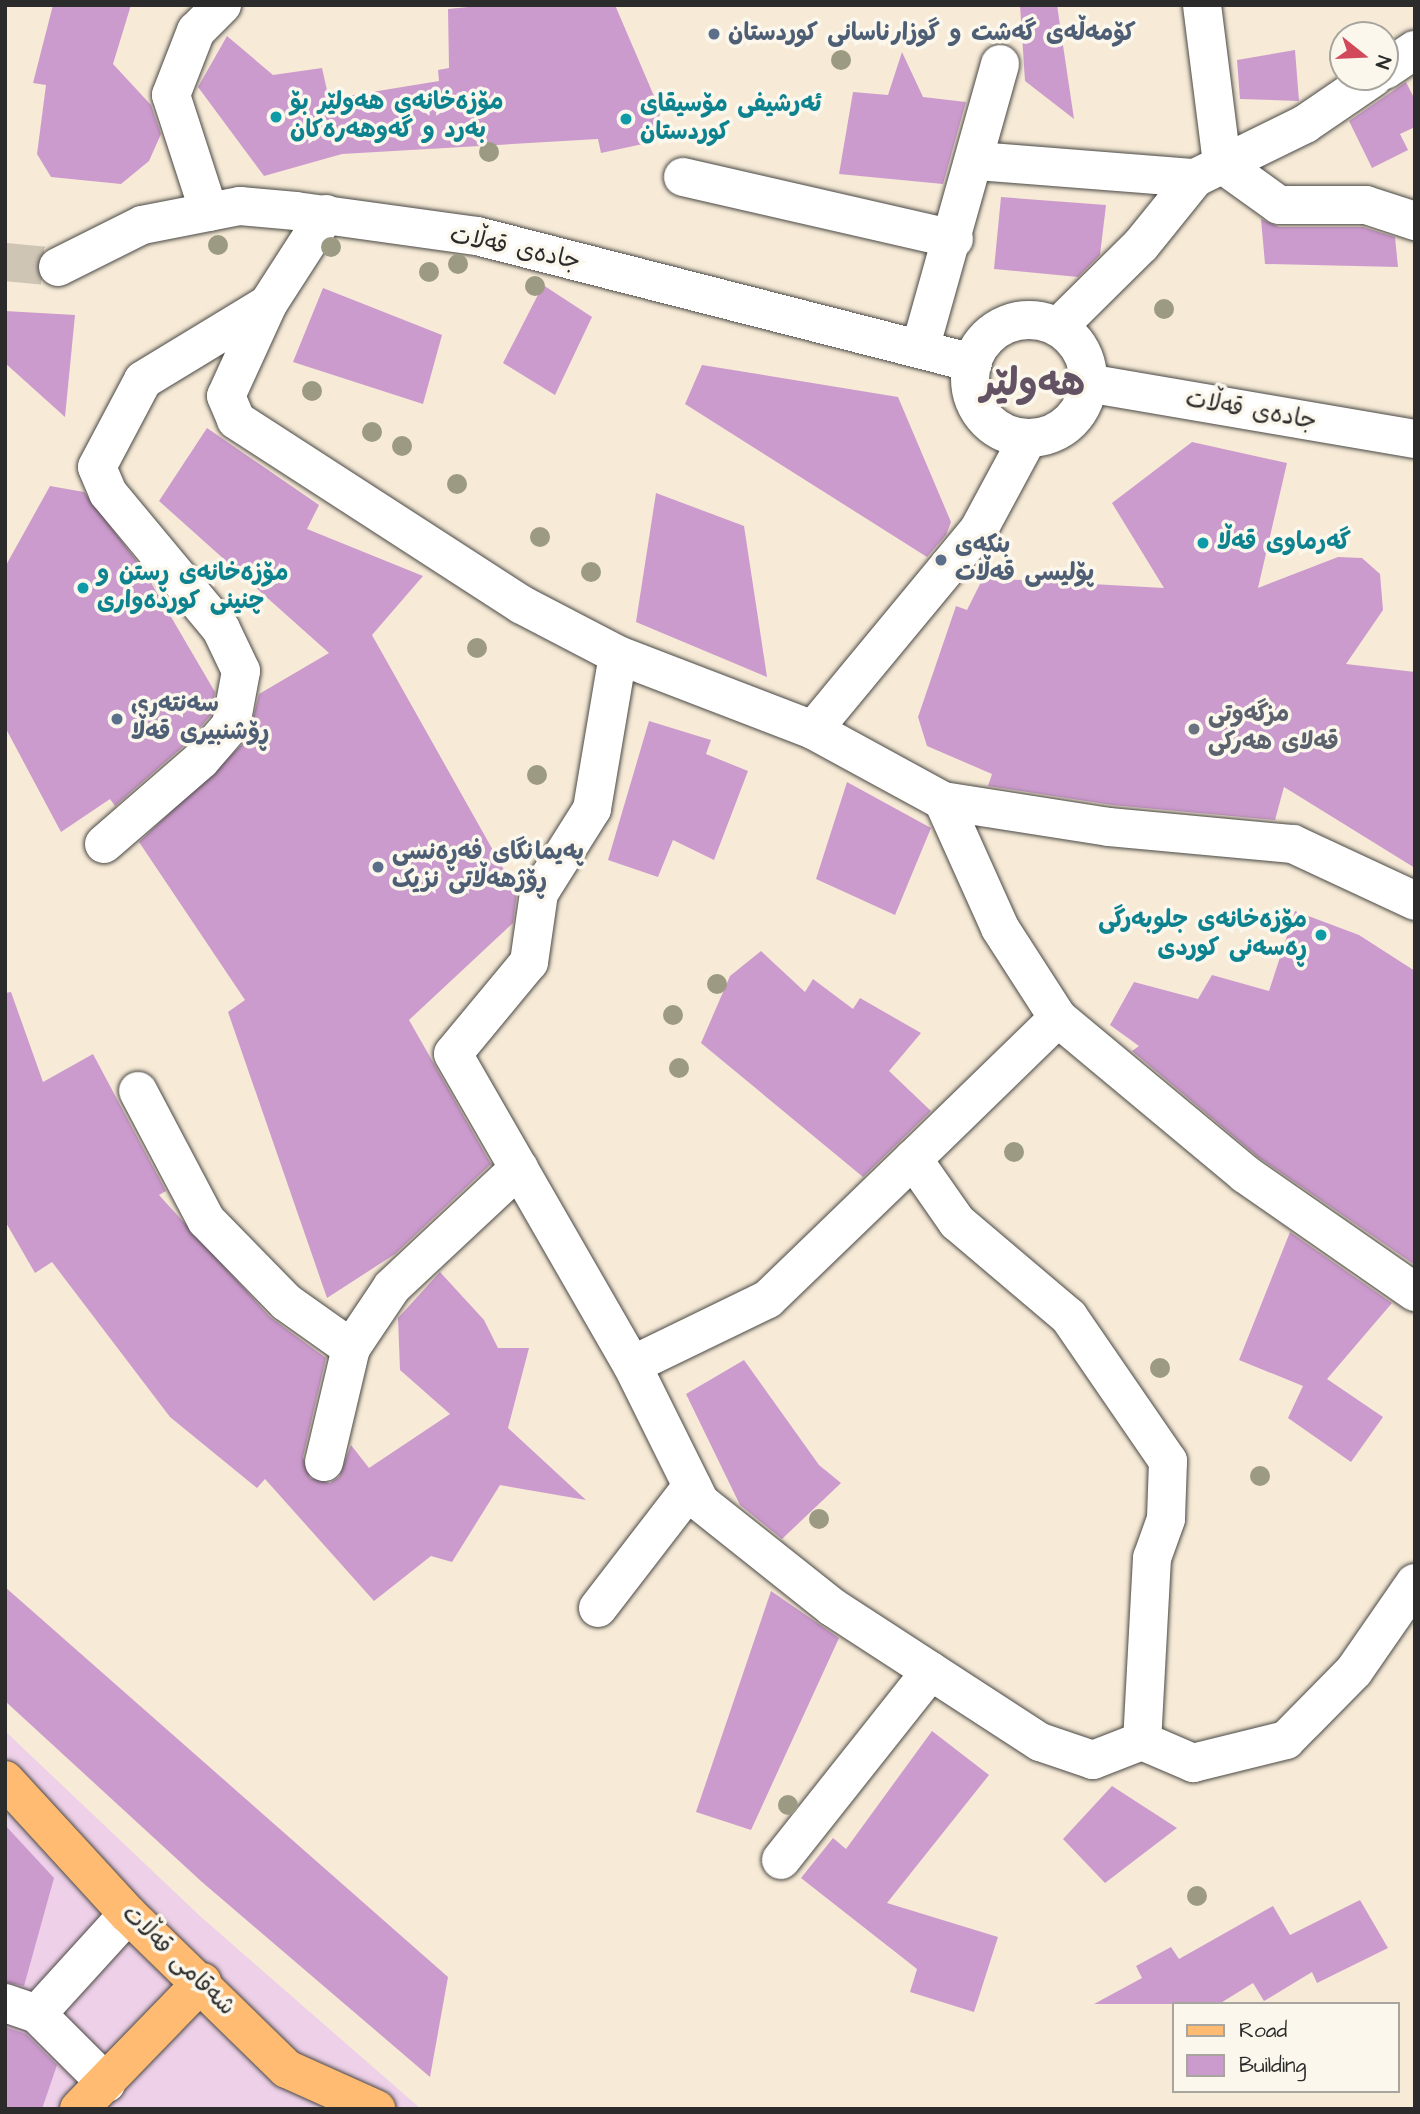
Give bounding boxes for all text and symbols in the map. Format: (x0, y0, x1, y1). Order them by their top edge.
place label: کۆمەڵەی گەشت و گوزارناسانی کوردستان (728, 20, 1136, 48)
north arrow (1329, 21, 1399, 91)
marker: کۆمەڵەی گەشت و گوزارناسانی کوردستان (706, 26, 722, 42)
text: N (1368, 52, 1397, 72)
place label: مۆزەخانەی هەولێر بۆ بەرد و گەوهەرەکان (290, 89, 503, 145)
place label: ئەرشیفی مۆسیقای کوردستان (640, 91, 822, 147)
marker: مۆزەخانەی هەولێر بۆ بەرد و گەوهەرەکان (268, 109, 284, 125)
marker: ئەرشیفی مۆسیقای کوردستان (618, 111, 634, 127)
street label: جادەی قەڵات (447, 221, 583, 277)
district label: ھەولێر (981, 362, 1085, 408)
street label: جادەی قەڵات (1183, 385, 1319, 437)
place label: گەرماوی قەڵا (1217, 529, 1351, 557)
place label: بنکەی پۆلیسی قەڵات (955, 532, 1094, 588)
marker: گەرماوی قەڵا (1195, 535, 1211, 551)
marker: بنکەی پۆلیسی قەڵات (933, 552, 949, 568)
place label: مۆزەخانەی ڕستن و چنینی کوردەواری (97, 560, 288, 616)
marker: مۆزەخانەی ڕستن و چنینی کوردەواری (75, 580, 91, 596)
place label: سەنتەری ڕۆشنبیری قەڵا (131, 691, 269, 747)
place label: مزگەوتی قەلای هەرکی (1208, 701, 1339, 757)
marker: سەنتەری ڕۆشنبیری قەڵا (109, 711, 125, 727)
marker: مزگەوتی قەلای هەرکی (1186, 721, 1202, 737)
place label: پەیمانگای فەڕەنسی ڕۆژهەڵاتی نزیک (392, 839, 584, 895)
marker: پەیمانگای فەڕەنسی ڕۆژهەڵاتی نزیک (370, 859, 386, 875)
place label: مۆزەخانەی جلوبەرگی ڕەسەنی کوردی (1098, 907, 1307, 963)
marker: مۆزەخانەی جلوبەرگی ڕەسەنی کوردی (1313, 927, 1329, 943)
street label: شەقامی قەڵات (115, 1900, 241, 2022)
legend (1172, 2002, 1399, 2093)
text: Road (1239, 2016, 1287, 2045)
text: Building (1239, 2051, 1306, 2080)

